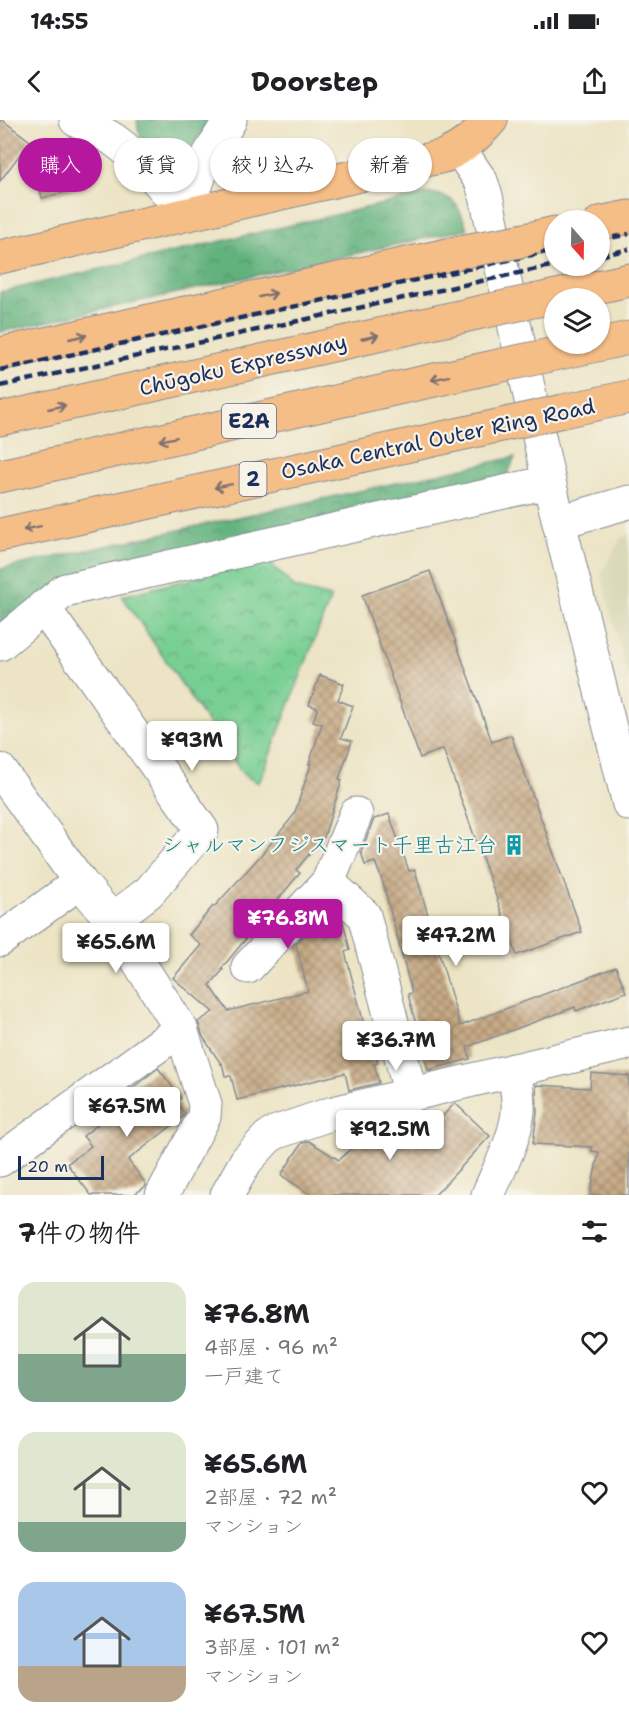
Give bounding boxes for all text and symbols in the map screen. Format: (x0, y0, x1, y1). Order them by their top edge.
text: 14:55 (30, 7, 88, 36)
text: Doorstep (251, 63, 378, 100)
icon: back (18, 65, 51, 98)
icon: share (578, 65, 611, 98)
chip: 購入 (18, 138, 102, 192)
chip: 賃貸 (114, 138, 198, 192)
chip: 絞り込み (210, 138, 336, 192)
chip: 新着 (348, 138, 432, 192)
north arrow (544, 210, 610, 276)
map controls (544, 210, 610, 354)
one-way arrow (258, 288, 277, 300)
button: layers (544, 288, 610, 354)
street label: Chūgoku Expressway (137, 328, 349, 402)
one-way arrow (67, 331, 87, 342)
one-way arrow (360, 331, 380, 342)
one-way arrow (431, 373, 450, 385)
street label: Osaka Central Outer Ring Road (278, 392, 598, 486)
one-way arrow (47, 400, 66, 412)
road number: E2A (222, 404, 276, 438)
one-way arrow (159, 433, 178, 445)
road number: 2 (240, 462, 266, 496)
one-way arrow (214, 481, 233, 492)
one-way arrow (23, 523, 43, 534)
pin: ¥93M (156, 721, 228, 772)
text: ¥93M (161, 727, 223, 753)
place label: シャルマンフジスマート千里古江台 (162, 831, 497, 859)
building icon: シャルマンフジスマート千里古江台 (502, 833, 526, 857)
pin: ¥76.8M (239, 899, 337, 950)
text: ¥76.8M (247, 905, 329, 931)
pin: ¥47.2M (407, 916, 505, 967)
text: ¥47.2M (416, 922, 496, 948)
pin: ¥65.6M (67, 923, 165, 974)
text: ¥65.6M (76, 929, 156, 955)
pin: ¥36.7M (347, 1021, 445, 1072)
text: ¥36.7M (356, 1027, 436, 1053)
pin: ¥67.5M (78, 1087, 176, 1138)
text: ¥67.5M (88, 1093, 166, 1119)
pin: ¥92.5M (341, 1110, 439, 1161)
text: ¥92.5M (350, 1116, 430, 1142)
scale bar (18, 1153, 104, 1180)
text: 20 m (27, 1156, 68, 1177)
text: 7件の物件 (18, 1215, 140, 1250)
icon: filters (578, 1215, 611, 1248)
text: ¥76.8M (204, 1296, 310, 1331)
icon: home (66, 1306, 138, 1378)
icon: heart (578, 1326, 611, 1359)
text: 4部屋 · 96 m² (204, 1334, 338, 1360)
text: 一戸建て (204, 1363, 284, 1389)
text: ¥65.6M (204, 1446, 307, 1481)
icon: home (66, 1456, 138, 1528)
icon: heart (578, 1476, 611, 1509)
text: 2部屋 · 72 m² (204, 1484, 337, 1510)
text: マンション (204, 1513, 303, 1539)
text: ¥67.5M (204, 1596, 305, 1631)
icon: home (66, 1606, 138, 1678)
icon: heart (578, 1626, 611, 1659)
text: 3部屋 · 101 m² (204, 1634, 340, 1660)
text: マンション (204, 1663, 303, 1689)

